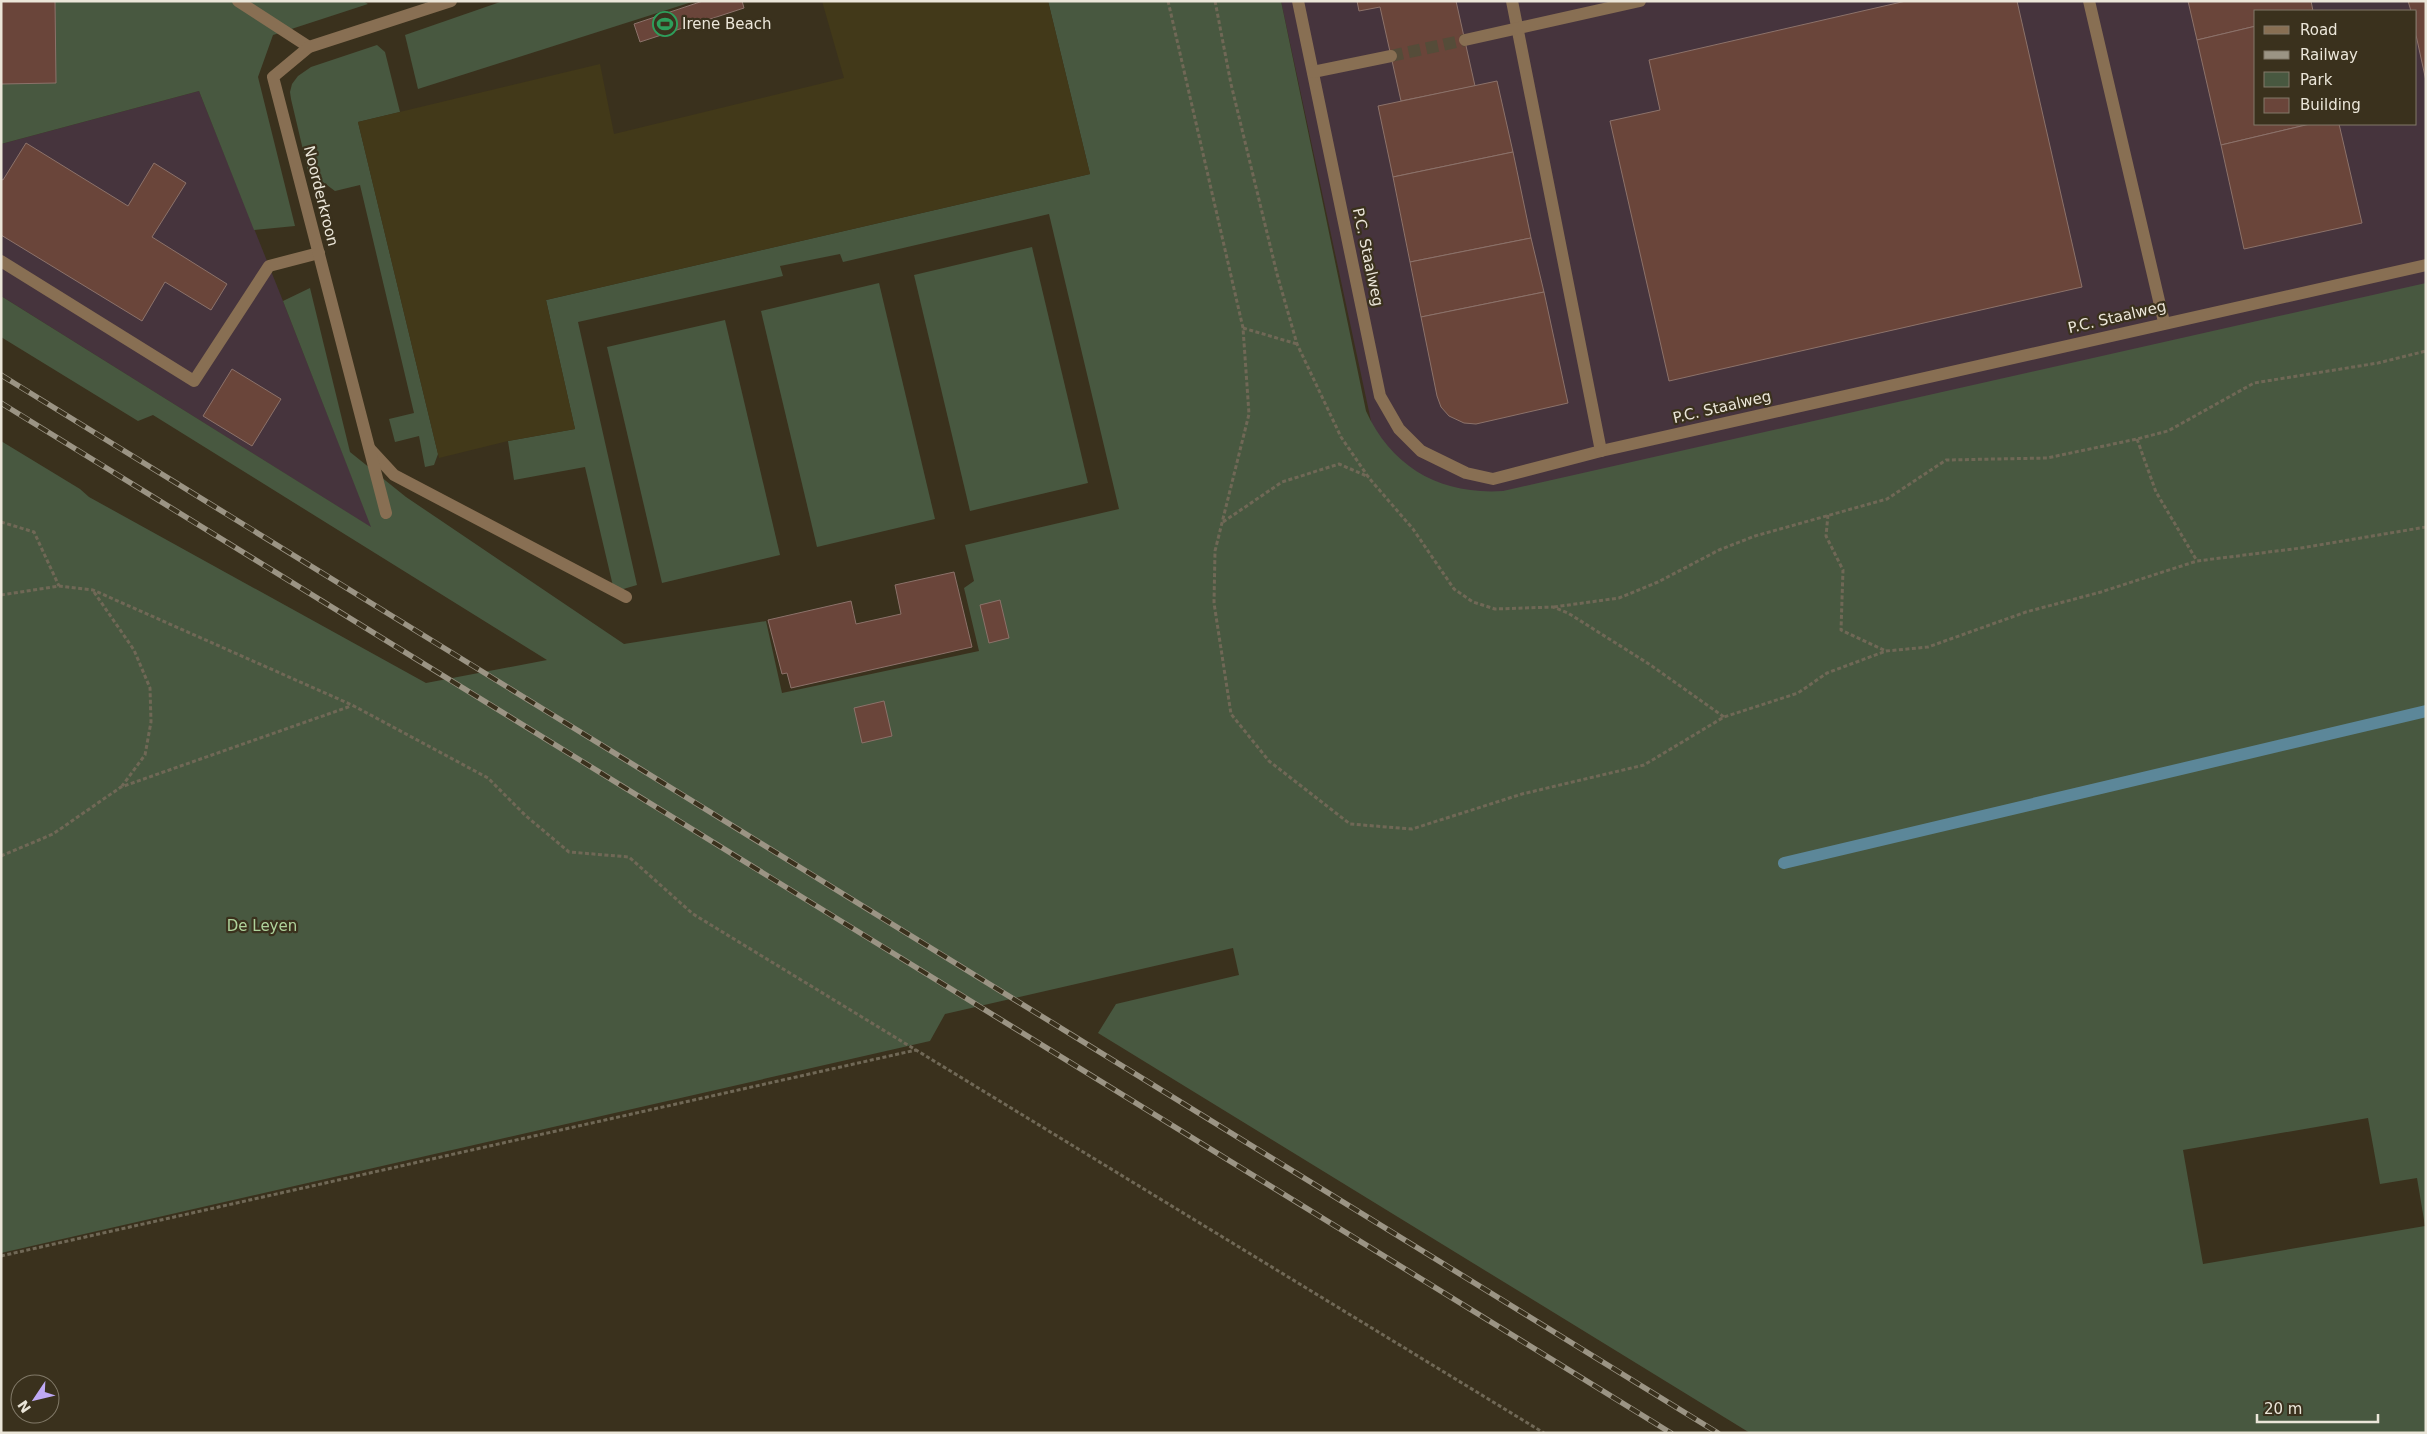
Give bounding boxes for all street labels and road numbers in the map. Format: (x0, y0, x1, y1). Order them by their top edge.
street label: Noorderkroon (300, 144, 342, 248)
street label: P.C. Staalweg (1349, 206, 1387, 308)
street label: P.C. Staalweg (2066, 297, 2168, 337)
street label: P.C. Staalweg (1671, 387, 1773, 427)

